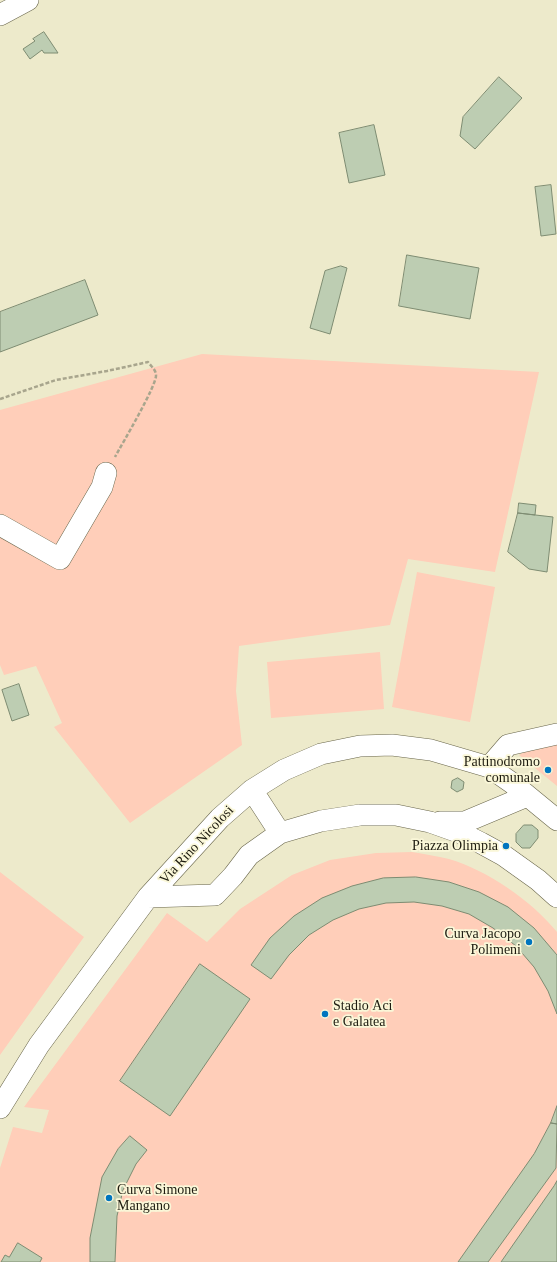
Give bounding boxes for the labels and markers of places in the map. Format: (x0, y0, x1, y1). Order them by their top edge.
place label: Pattinodromo comunale (464, 754, 540, 786)
marker: Pattinodromo comunale (543, 765, 553, 775)
place label: Piazza Olimpia (412, 838, 498, 854)
marker: Piazza Olimpia (501, 841, 511, 851)
place label: Curva Jacopo Polimeni (444, 926, 521, 958)
marker: Curva Jacopo Polimeni (524, 937, 534, 947)
place label: Stadio Aci e Galatea (333, 998, 392, 1030)
marker: Stadio Aci e Galatea (320, 1009, 330, 1019)
place label: Curva Simone Mangano (117, 1182, 197, 1214)
marker: Curva Simone Mangano (104, 1193, 114, 1203)

